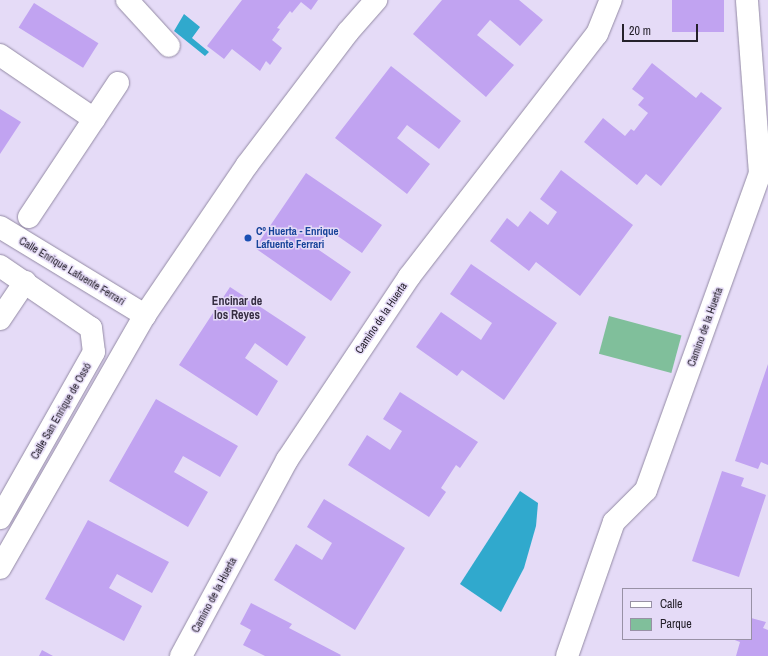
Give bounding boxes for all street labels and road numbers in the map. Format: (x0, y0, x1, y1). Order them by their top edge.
street label: Calle Enrique Lafuente Ferrari (17, 234, 127, 308)
street label: Camino de la Huerta (352, 280, 410, 356)
street label: Camino de la Huerta (685, 286, 725, 368)
street label: Calle San Enrique de Ossó (28, 360, 94, 462)
street label: Camino de la Huerta (189, 555, 239, 635)

